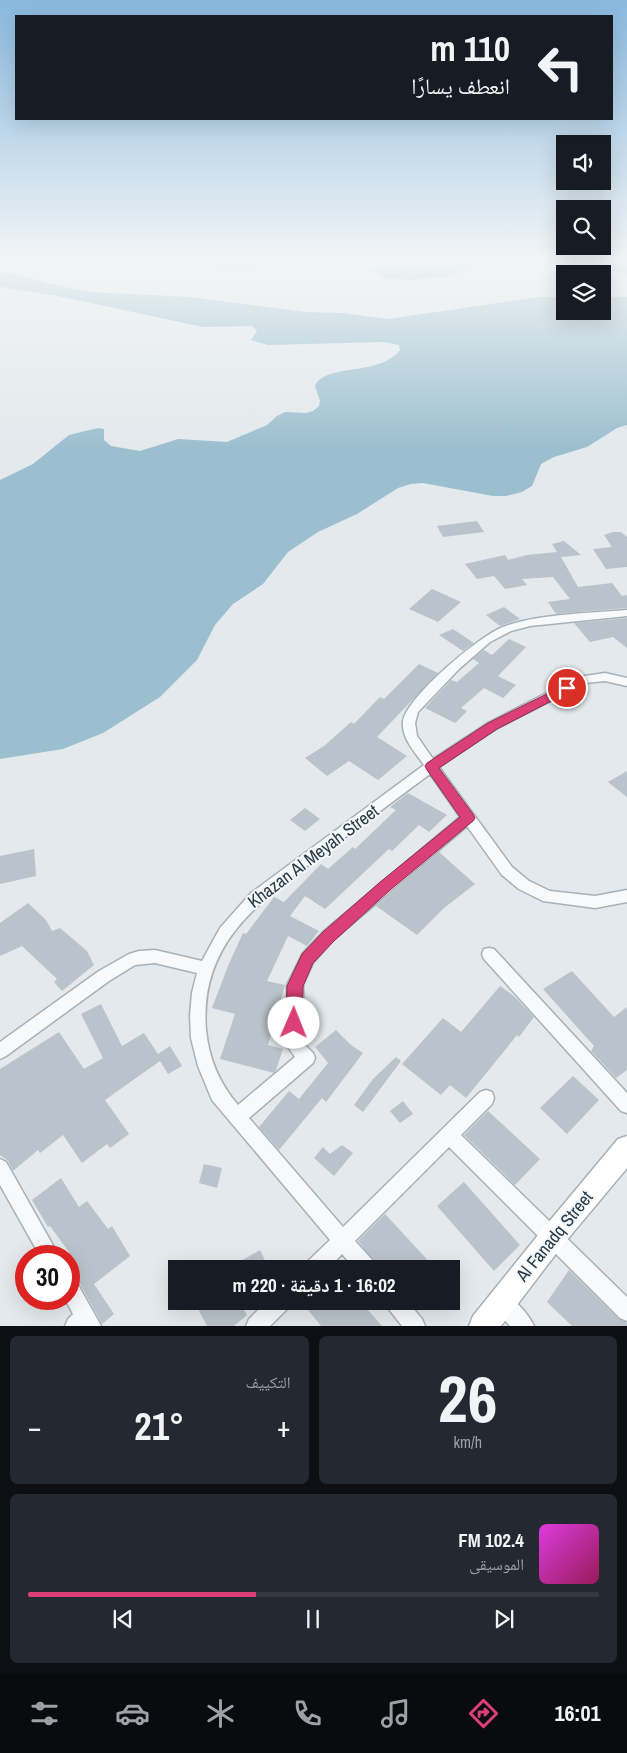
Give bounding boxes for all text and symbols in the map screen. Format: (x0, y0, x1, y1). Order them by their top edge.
text: 110 m (430, 25, 510, 72)
icon: left (528, 35, 593, 100)
text: انعطف يسارًا (411, 71, 510, 101)
map controls (556, 135, 611, 320)
button: sound (556, 135, 611, 190)
button: search (556, 200, 611, 255)
button: layers (556, 265, 611, 320)
pin (546, 667, 588, 709)
icon: arrive (553, 674, 581, 702)
street label: Khazan Al Meyah Street (242, 798, 384, 914)
position arrow (267, 996, 319, 1048)
street label: Al Fanadq Street (509, 1185, 598, 1287)
speed limit sign: 30 (15, 1245, 80, 1310)
text: 16:02 · 1 دقيقة · 220 m (233, 1272, 395, 1298)
text: 26 (438, 1355, 497, 1442)
text: التكييف (246, 1371, 291, 1393)
text: 21° (134, 1401, 184, 1452)
text: − (28, 1408, 41, 1446)
text: + (277, 1408, 290, 1446)
text: km/h (454, 1431, 482, 1453)
text: 102.4 FM (458, 1527, 524, 1553)
text: الموسيقى (469, 1553, 524, 1575)
icon: previous (109, 1605, 137, 1633)
icon: pause (299, 1605, 327, 1633)
icon: next (490, 1605, 518, 1633)
icon: filters (27, 1696, 62, 1731)
icon: car (115, 1696, 150, 1731)
icon: climate (203, 1696, 238, 1731)
icon: phone (290, 1696, 325, 1731)
icon: music (378, 1696, 413, 1731)
icon: directions (466, 1696, 501, 1731)
text: 16:01 (554, 1698, 601, 1728)

